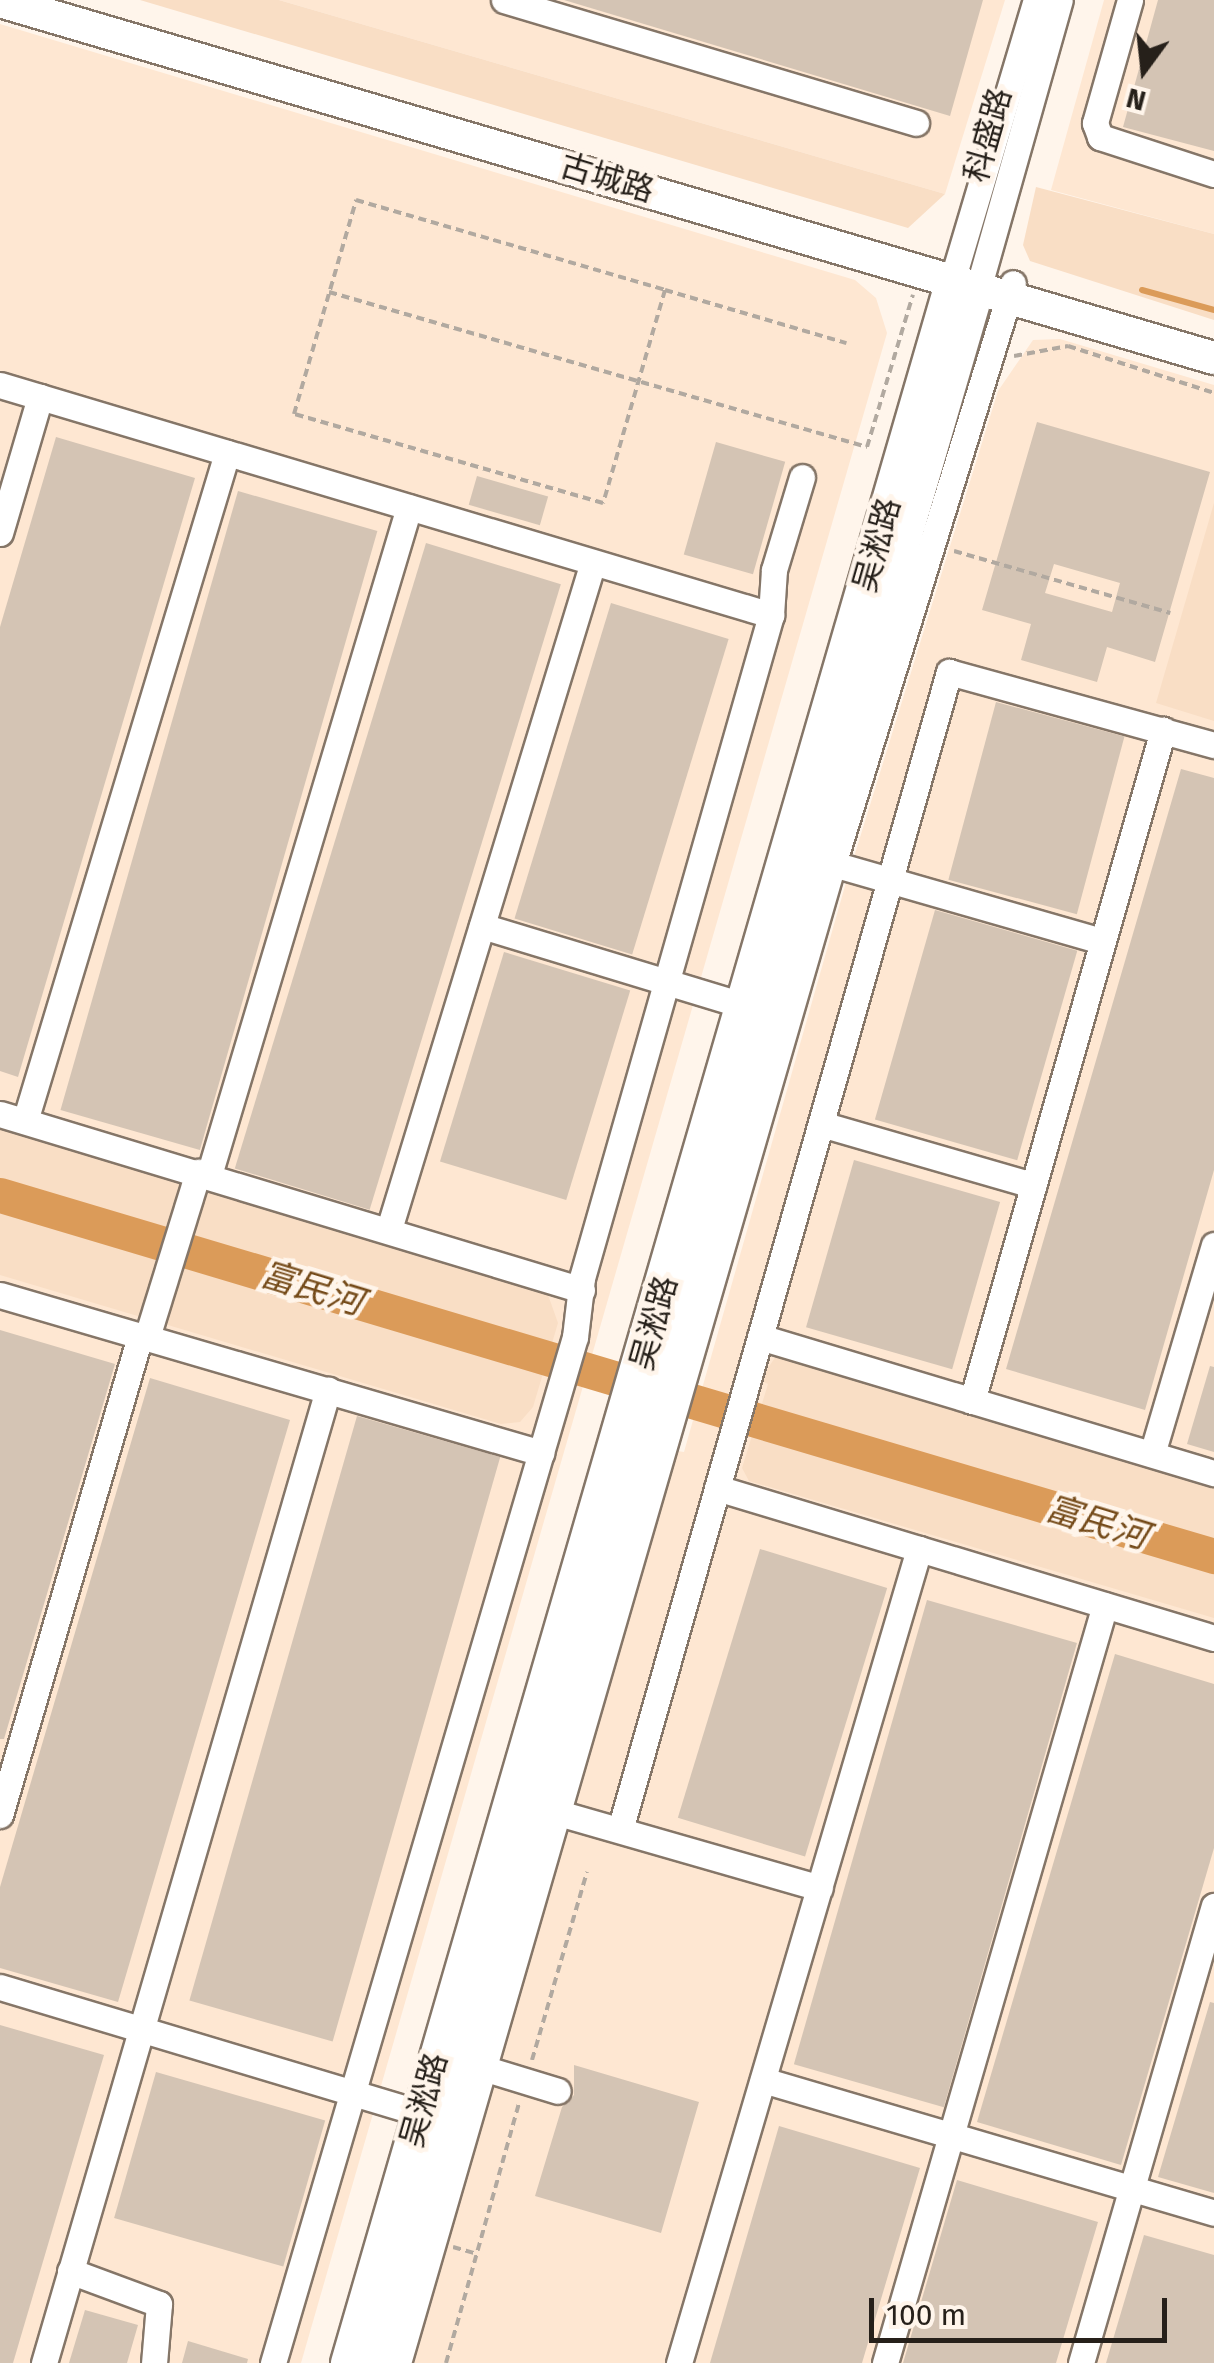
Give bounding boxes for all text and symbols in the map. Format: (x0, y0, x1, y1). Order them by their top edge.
north arrow (1094, 20, 1194, 120)
text: N (1123, 81, 1149, 118)
street label: 科盛路 (956, 84, 1020, 186)
street label: 古城路 (555, 146, 659, 210)
street label: 吴淞路 (845, 494, 909, 596)
water label: 富民河 (256, 1253, 368, 1323)
street label: 吴淞路 (622, 1272, 686, 1374)
water label: 富民河 (1041, 1487, 1153, 1557)
street label: 吴淞路 (392, 2049, 456, 2151)
scale bar (874, 2278, 1172, 2340)
text: 100 m (886, 2297, 966, 2333)

